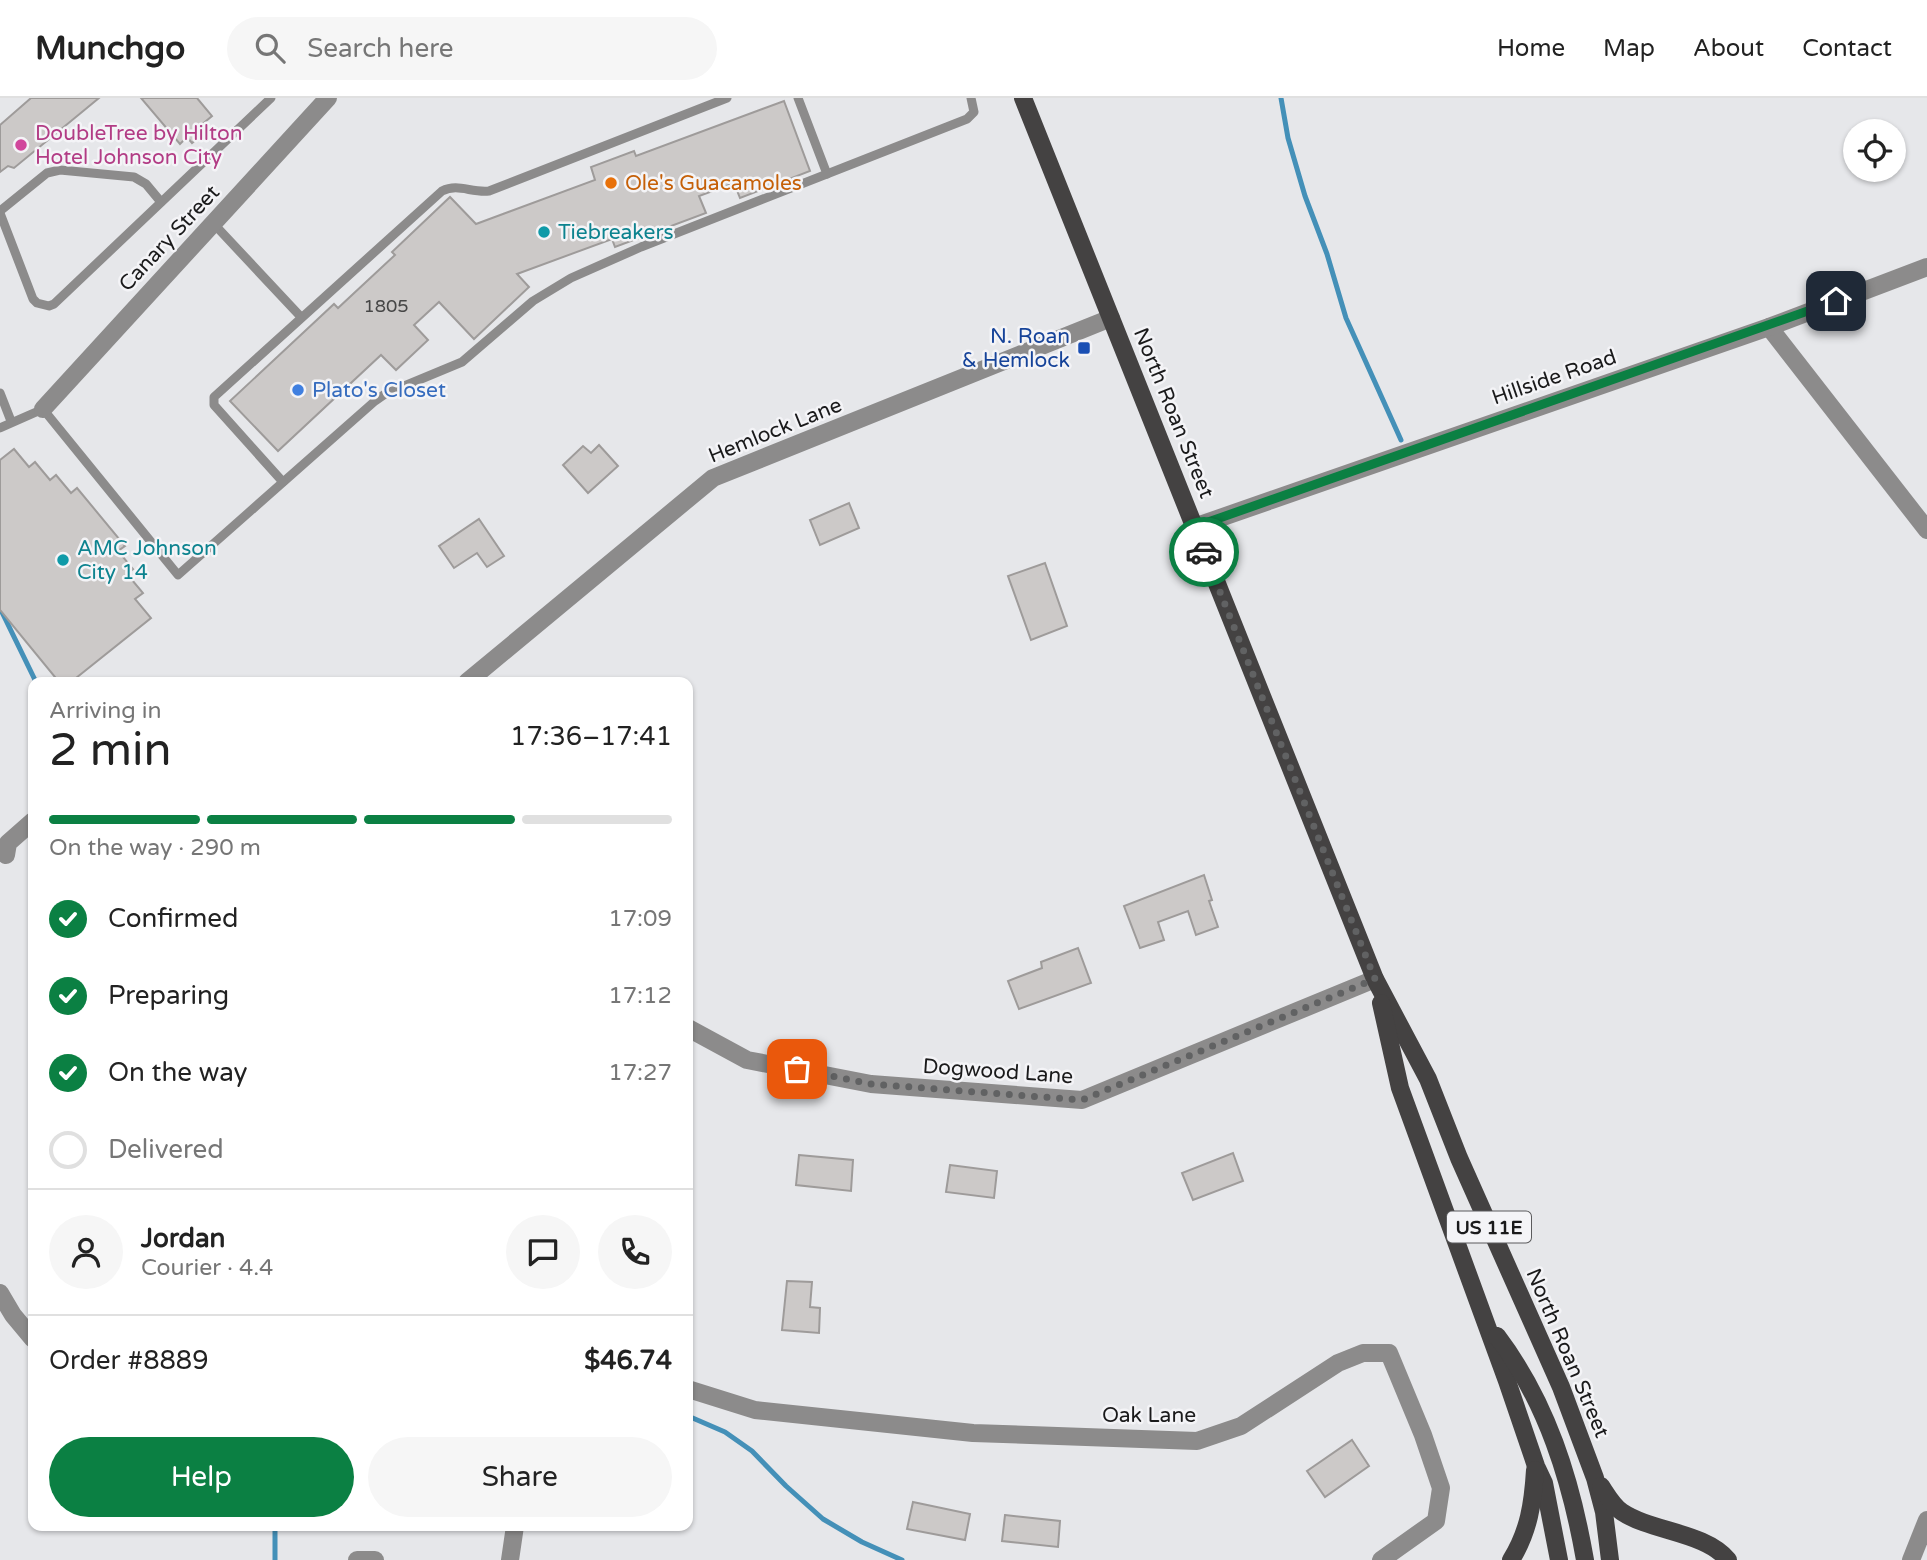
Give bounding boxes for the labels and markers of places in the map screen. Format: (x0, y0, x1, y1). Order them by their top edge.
place label: DoubleTree by Hilton Hotel Johnson City (35, 121, 242, 170)
marker: DoubleTree by Hilton Hotel Johnson City (13, 137, 29, 153)
place label: Ole's Guacamoles (625, 171, 802, 196)
marker: Ole's Guacamoles (603, 175, 619, 191)
place label: Tiebreakers (558, 220, 674, 245)
marker: Tiebreakers (536, 224, 552, 240)
pin (1806, 271, 1866, 331)
place label: N. Roan & Hemlock (962, 324, 1070, 373)
marker: N. Roan & Hemlock (1076, 340, 1092, 356)
place label: Plato's Closet (312, 378, 446, 403)
marker: Plato's Closet (290, 382, 306, 398)
place label: AMC Johnson City 14 (77, 536, 217, 585)
marker: AMC Johnson City 14 (55, 552, 71, 568)
pin (767, 1039, 827, 1099)

